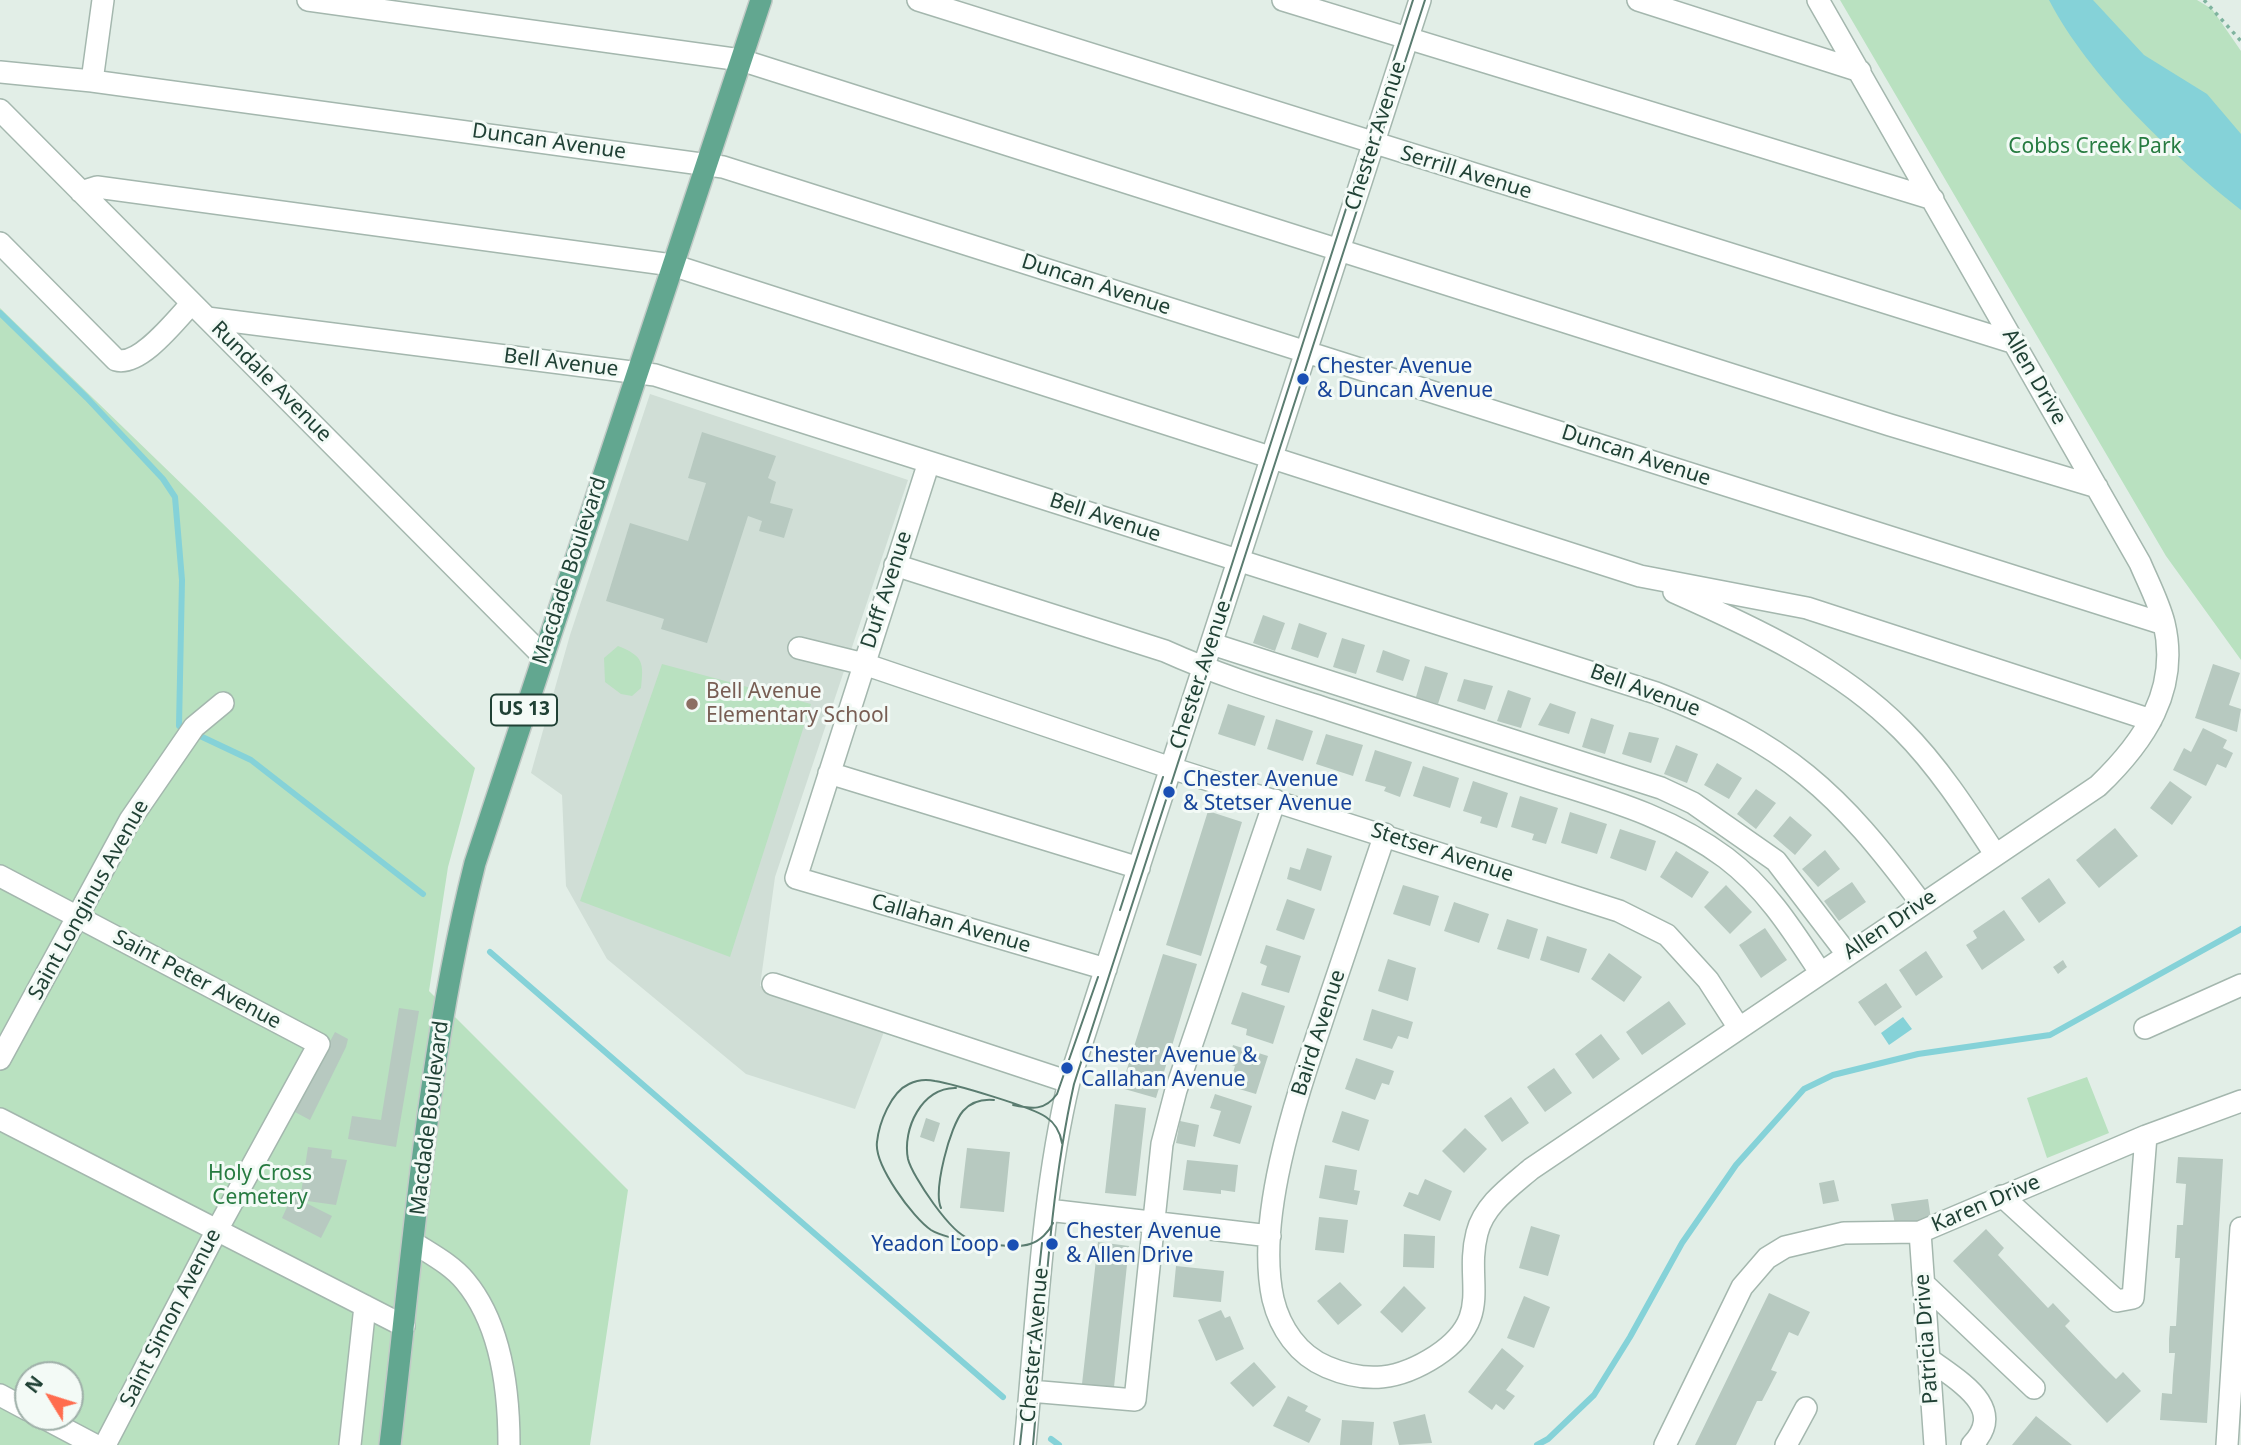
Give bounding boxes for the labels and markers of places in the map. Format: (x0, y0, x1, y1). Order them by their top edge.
place label: Chester Avenue & Duncan Avenue (1317, 354, 1493, 404)
marker: Chester Avenue & Duncan Avenue (1295, 371, 1311, 387)
place label: Bell Avenue Elementary School (706, 679, 889, 729)
marker: Bell Avenue Elementary School (684, 696, 700, 712)
place label: Chester Avenue & Stetser Avenue (1183, 767, 1352, 817)
marker: Chester Avenue & Stetser Avenue (1161, 784, 1177, 800)
place label: Chester Avenue & Callahan Avenue (1081, 1043, 1257, 1093)
marker: Chester Avenue & Callahan Avenue (1059, 1060, 1075, 1076)
place label: Chester Avenue & Allen Drive (1066, 1219, 1221, 1269)
place label: Yeadon Loop (871, 1232, 999, 1258)
marker: Chester Avenue & Allen Drive (1044, 1236, 1060, 1252)
marker: Yeadon Loop (1005, 1237, 1021, 1253)

